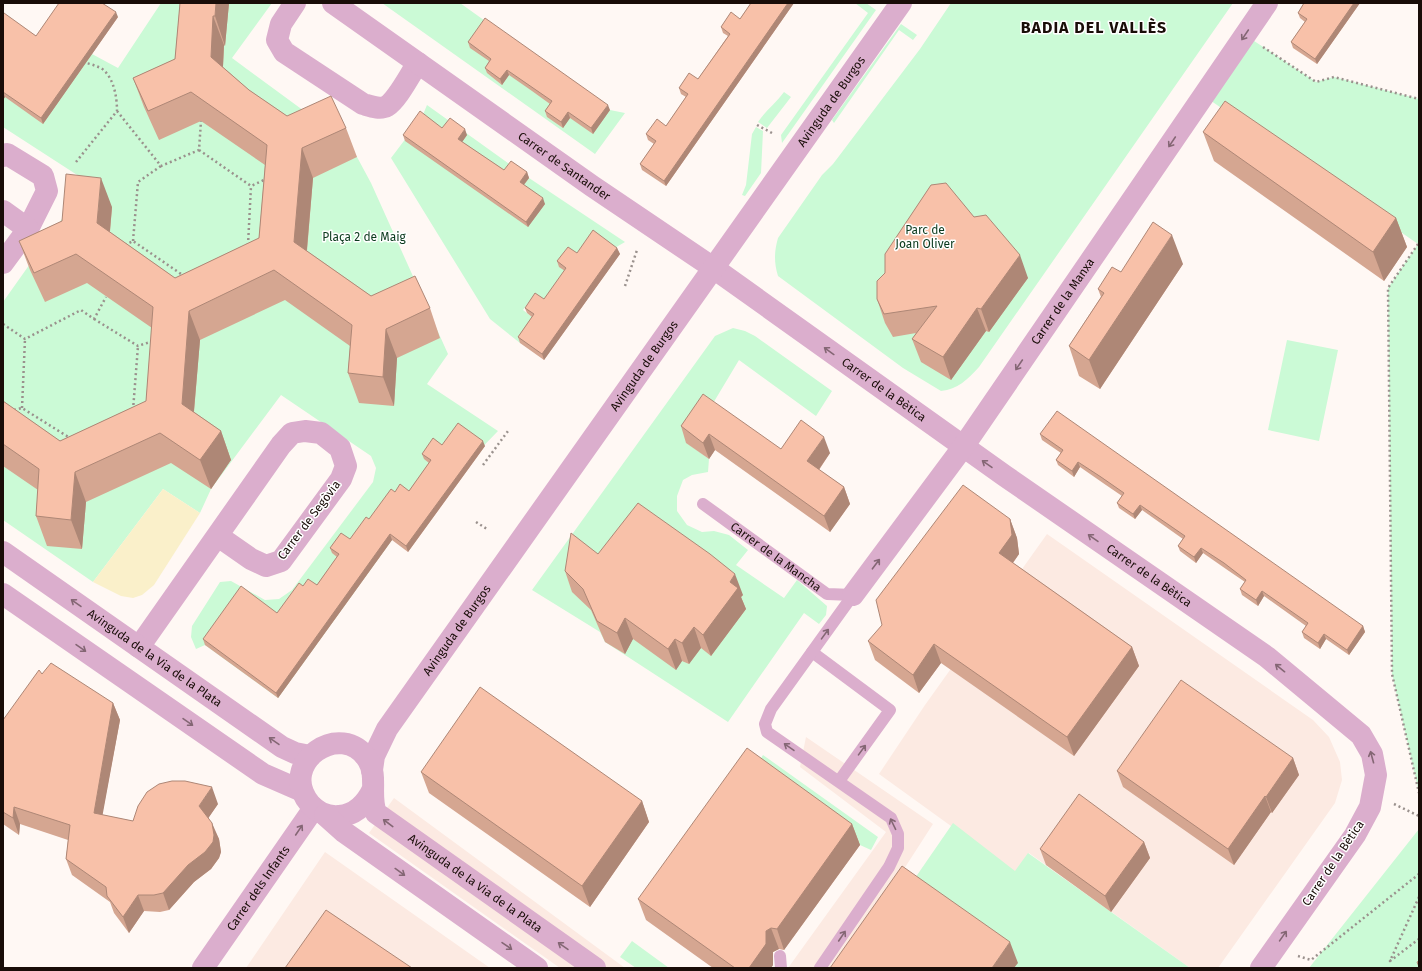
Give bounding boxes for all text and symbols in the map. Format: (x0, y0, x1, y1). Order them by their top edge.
district label: BADIA DEL VALLÈS (1021, 17, 1167, 37)
one-way arrow (1241, 29, 1249, 40)
street label: Avinguda de Burgos (794, 53, 868, 149)
street label: Carrer de Santander (515, 129, 613, 204)
one-way arrow (1168, 137, 1176, 148)
park label: Parc de Joan Oliver (895, 223, 955, 251)
park label: Plaça 2 de Maig (322, 230, 407, 244)
street label: Carrer de la Manxa (1028, 255, 1097, 347)
street label: Avinguda de Burgos (607, 318, 681, 414)
one-way arrow (824, 347, 835, 355)
street label: Carrer de la Bètica (839, 355, 929, 424)
one-way arrow (1015, 359, 1023, 370)
one-way arrow (981, 460, 992, 468)
street label: Carrer de Segòvia (275, 478, 343, 562)
street label: Carrer de la Mancha (728, 519, 824, 594)
one-way arrow (1088, 534, 1099, 542)
street label: Carrer de la Bètica (1104, 541, 1194, 610)
one-way arrow (872, 558, 881, 569)
street label: Avinguda de Burgos (420, 582, 494, 678)
one-way arrow (70, 599, 81, 607)
street label: Avinguda de la Via de la Plata (85, 606, 225, 710)
one-way arrow (821, 628, 829, 639)
one-way arrow (75, 644, 86, 652)
one-way arrow (1275, 664, 1286, 673)
one-way arrow (182, 718, 193, 726)
one-way arrow (269, 737, 280, 745)
one-way arrow (784, 743, 795, 751)
one-way arrow (858, 744, 866, 755)
one-way arrow (1368, 751, 1375, 764)
one-way arrow (383, 818, 394, 827)
one-way arrow (889, 818, 896, 830)
street label: Carrer de la Bètica (1299, 818, 1367, 908)
one-way arrow (295, 825, 303, 836)
street label: Avinguda de la Via de la Plata (406, 831, 545, 935)
street label: Carrer dels Infants (224, 843, 293, 934)
one-way arrow (395, 868, 406, 876)
one-way arrow (839, 930, 847, 942)
one-way arrow (1279, 931, 1287, 942)
one-way arrow (501, 942, 512, 950)
one-way arrow (558, 942, 569, 950)

